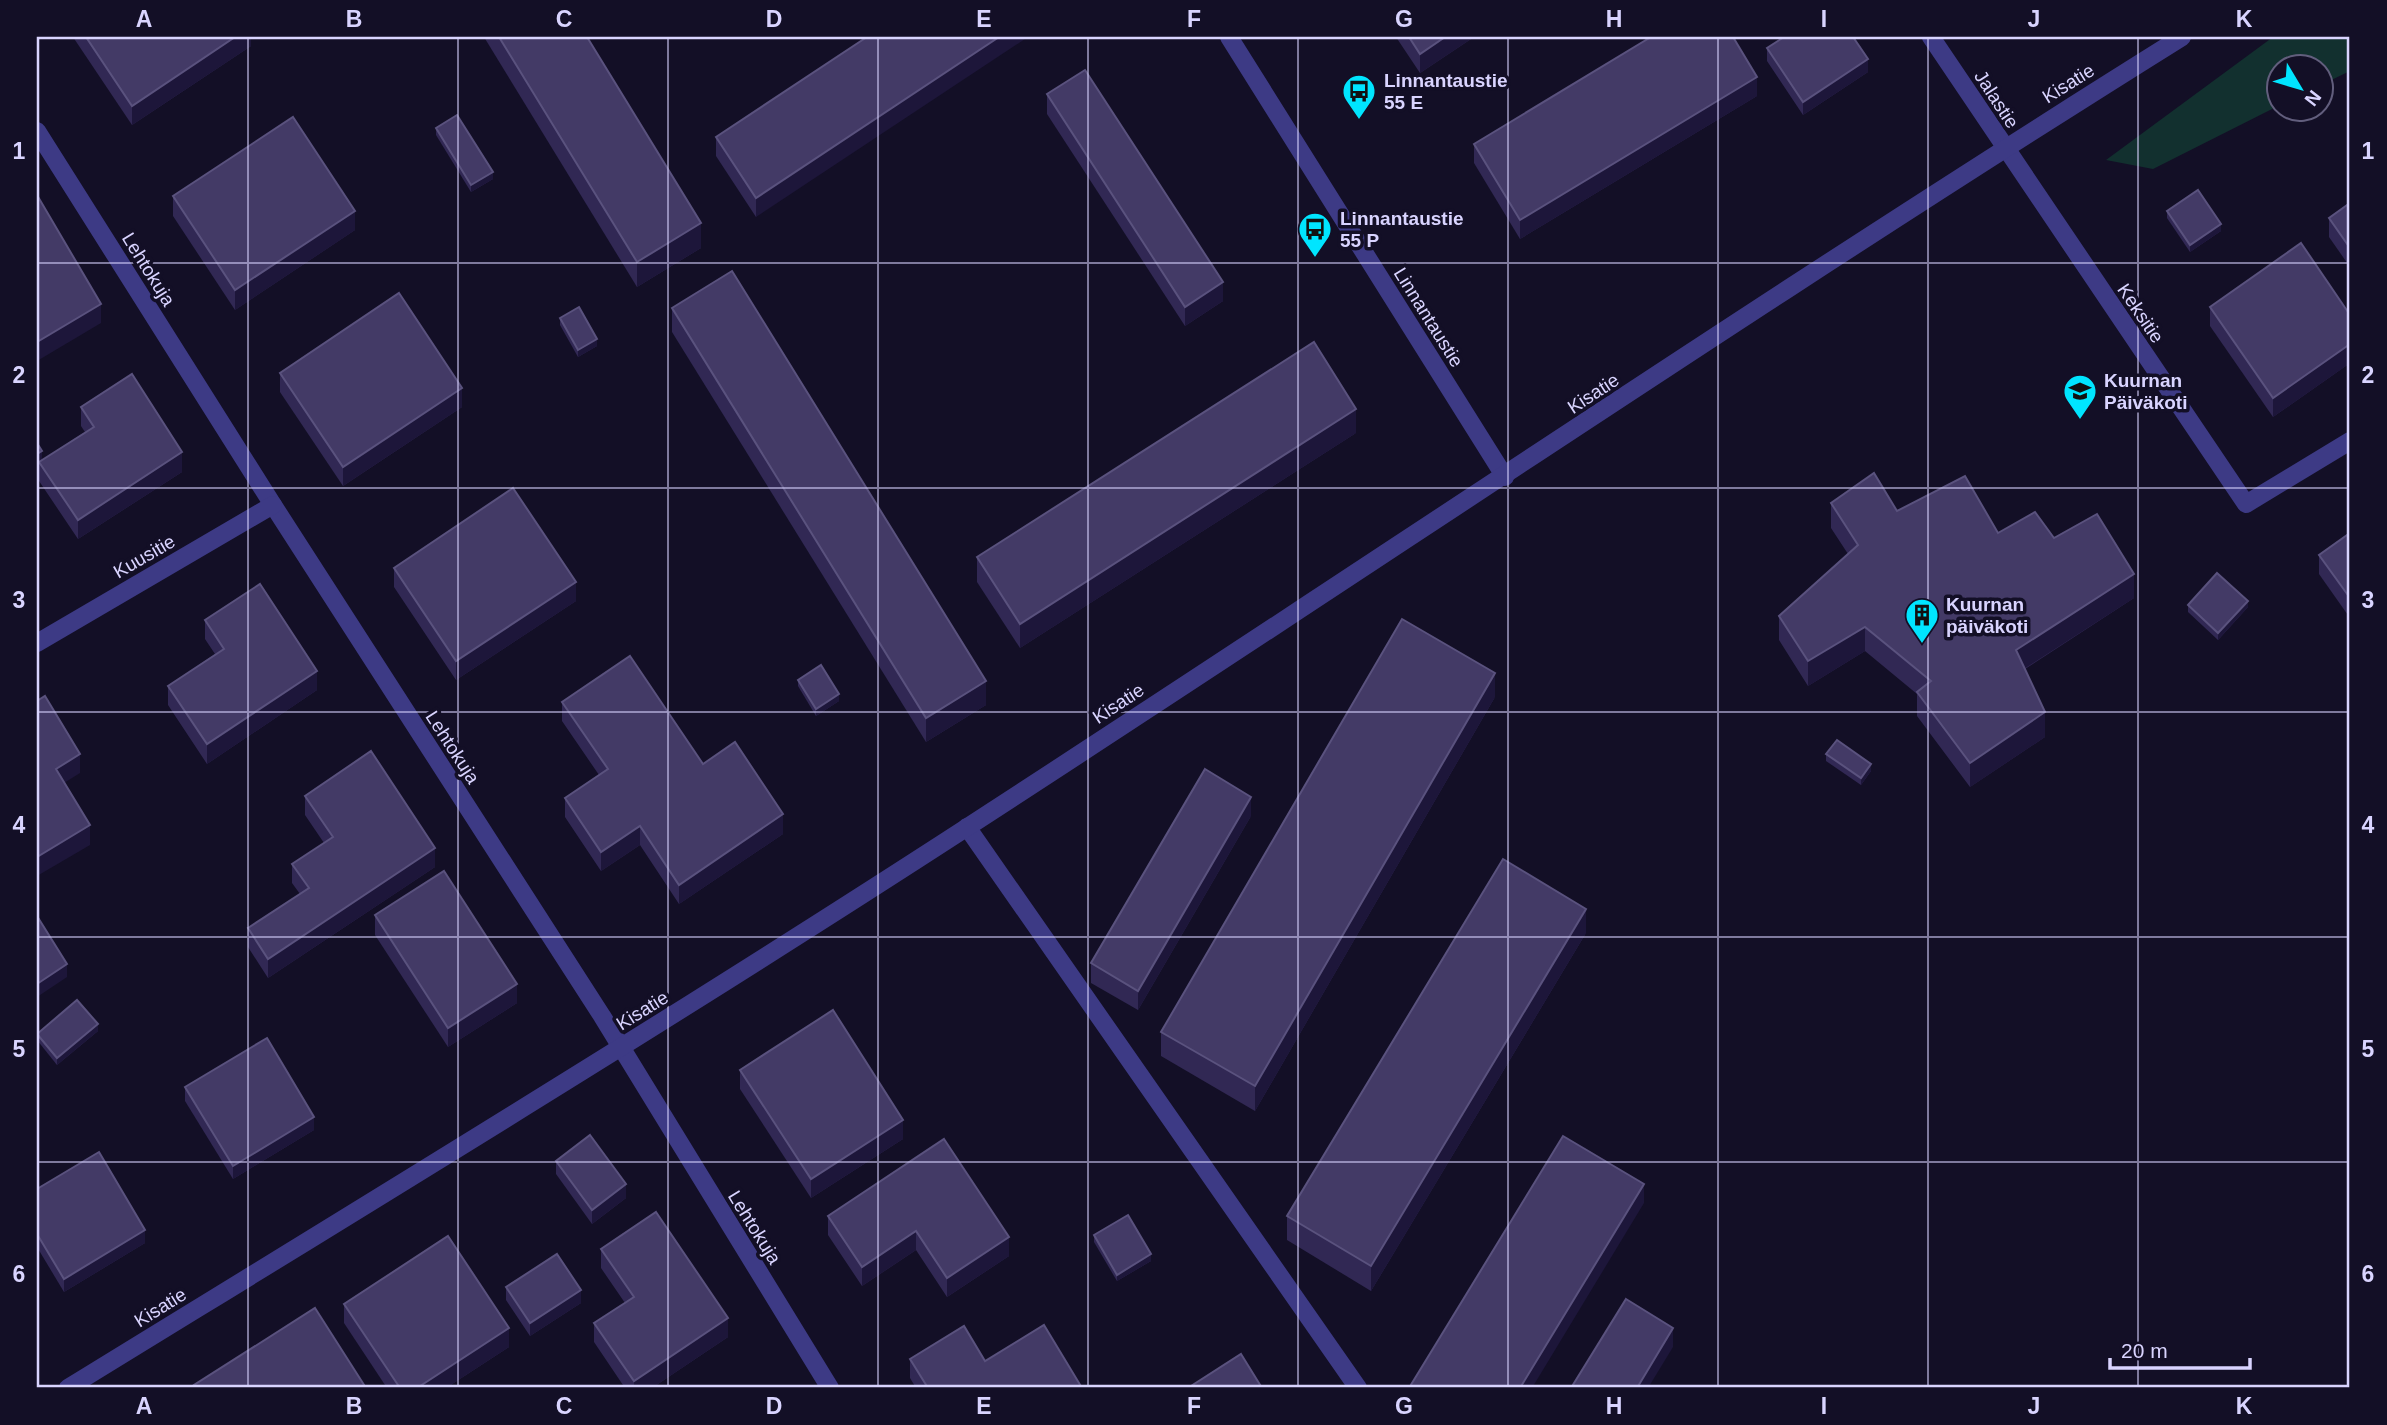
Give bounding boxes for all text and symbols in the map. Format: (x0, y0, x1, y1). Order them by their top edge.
text: A (136, 6, 152, 32)
text: B (346, 6, 362, 32)
text: C (556, 6, 572, 32)
text: D (766, 6, 782, 32)
text: E (976, 6, 992, 32)
text: F (1187, 6, 1201, 32)
text: G (1395, 6, 1413, 32)
text: H (1606, 6, 1622, 32)
text: I (1821, 6, 1827, 32)
text: J (2028, 6, 2040, 32)
text: K (2236, 6, 2253, 32)
north arrow (2264, 52, 2334, 122)
street label: Kisatie (2039, 59, 2098, 107)
street label: Jalastie (1970, 67, 2023, 132)
place label: Linnantaustie 55 E (1384, 70, 1508, 113)
bus stop icon: Linnantaustie 55 E (1340, 72, 1378, 121)
text: N (2301, 86, 2326, 110)
text: 1 (13, 138, 26, 164)
text: 1 (2362, 138, 2375, 164)
place label: Linnantaustie 55 P (1340, 208, 1464, 251)
bus stop icon: Linnantaustie 55 P (1296, 210, 1334, 259)
street label: Lehtokuja (118, 229, 180, 310)
street label: Linnantaustie (1390, 264, 1467, 371)
street label: Keksitie (2113, 280, 2168, 347)
text: 2 (13, 362, 25, 388)
text: 2 (2362, 362, 2374, 388)
street label: Kisatie (1564, 369, 1623, 418)
place label: Kuurnan Päiväkoti (2104, 370, 2187, 413)
school or university icon: Kuurnan Päiväkoti (2061, 372, 2099, 421)
street label: Kuusitie (110, 530, 179, 582)
text: 3 (13, 587, 25, 613)
text: 3 (2362, 587, 2374, 613)
place label: Kuurnan päiväkoti (1946, 594, 2028, 637)
building icon: Kuurnan päiväkoti (1903, 596, 1941, 645)
street label: Kisatie (1089, 679, 1148, 728)
street label: Lehtokuja (421, 707, 484, 788)
text: 4 (13, 812, 26, 838)
text: 4 (2362, 812, 2375, 838)
street label: Kisatie (613, 986, 672, 1034)
text: 5 (13, 1036, 26, 1062)
text: 5 (2362, 1036, 2375, 1062)
street label: Lehtokuja (724, 1187, 786, 1268)
text: 6 (13, 1261, 25, 1287)
text: 6 (2362, 1261, 2374, 1287)
street label: Kisatie (131, 1283, 190, 1331)
scale bar (2110, 1327, 2250, 1371)
text: 20 m (2121, 1339, 2168, 1362)
text: A (136, 1393, 152, 1419)
text: B (346, 1393, 362, 1419)
text: C (556, 1393, 572, 1419)
text: D (766, 1393, 782, 1419)
text: E (976, 1393, 992, 1419)
text: F (1187, 1393, 1201, 1419)
text: G (1395, 1393, 1413, 1419)
text: H (1606, 1393, 1622, 1419)
text: I (1821, 1393, 1827, 1419)
text: J (2028, 1393, 2040, 1419)
text: K (2236, 1393, 2253, 1419)

